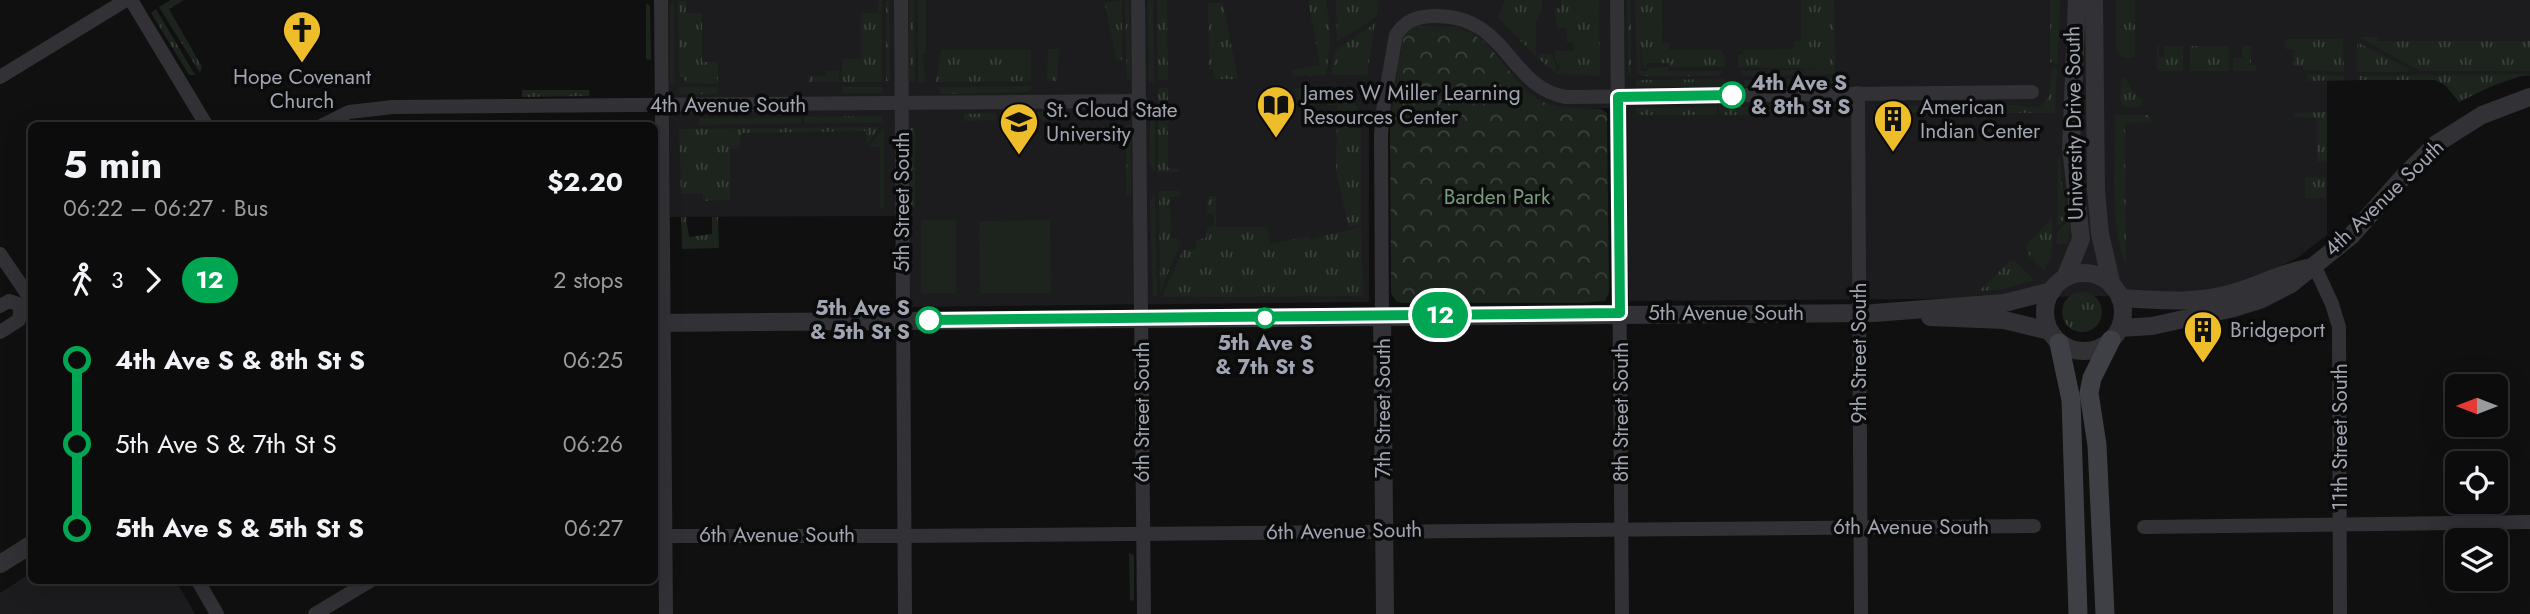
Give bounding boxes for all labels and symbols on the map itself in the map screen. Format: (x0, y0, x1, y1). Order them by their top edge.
church icon: Hope Covenant Church (281, 9, 323, 64)
street label: University Drive South (2057, 26, 2091, 220)
place label: Hope Covenant Church (233, 62, 371, 116)
place label: 4th Ave S & 8th St S (1751, 68, 1850, 122)
place label: James W Miller Learning Resources Center (1300, 78, 1521, 132)
marker: 4th Ave S & 8th St S (1719, 82, 1745, 108)
library icon: James W Miller Learning Resources Center (1255, 84, 1297, 139)
street label: 4th Avenue South (650, 90, 806, 120)
place label: American Indian Center (1920, 92, 2041, 146)
place label: St. Cloud State University (1046, 95, 1178, 149)
building icon: American Indian Center (1872, 98, 1914, 153)
school or university icon: St. Cloud State University (998, 101, 1040, 156)
street label: 5th Street South (887, 132, 917, 272)
street label: 4th Avenue South (2317, 133, 2451, 263)
park label: Barden Park (1444, 182, 1551, 212)
street label: 9th Street South (1844, 283, 1874, 423)
line badge: 12 (1408, 292, 1472, 338)
place label: 5th Ave S & 5th St S (810, 293, 910, 347)
street label: 5th Avenue South (1648, 298, 1804, 328)
marker: 5th Ave S & 5th St S (916, 307, 942, 333)
marker: 5th Ave S & 7th St S (1255, 308, 1275, 328)
building icon: Bridgeport (2182, 309, 2224, 364)
place label: Bridgeport (2230, 315, 2325, 345)
place label: 5th Ave S & 7th St S (1216, 328, 1314, 382)
street label: 7th Street South (1368, 338, 1398, 478)
street label: 6th Street South (1127, 342, 1157, 482)
street label: 8th Street South (1606, 342, 1636, 482)
street label: 11th Street South (2325, 363, 2355, 511)
north arrow (2445, 374, 2508, 438)
street label: 6th Avenue South (1833, 512, 1989, 542)
street label: 6th Avenue South (1266, 515, 1422, 547)
street label: 6th Avenue South (699, 520, 855, 550)

